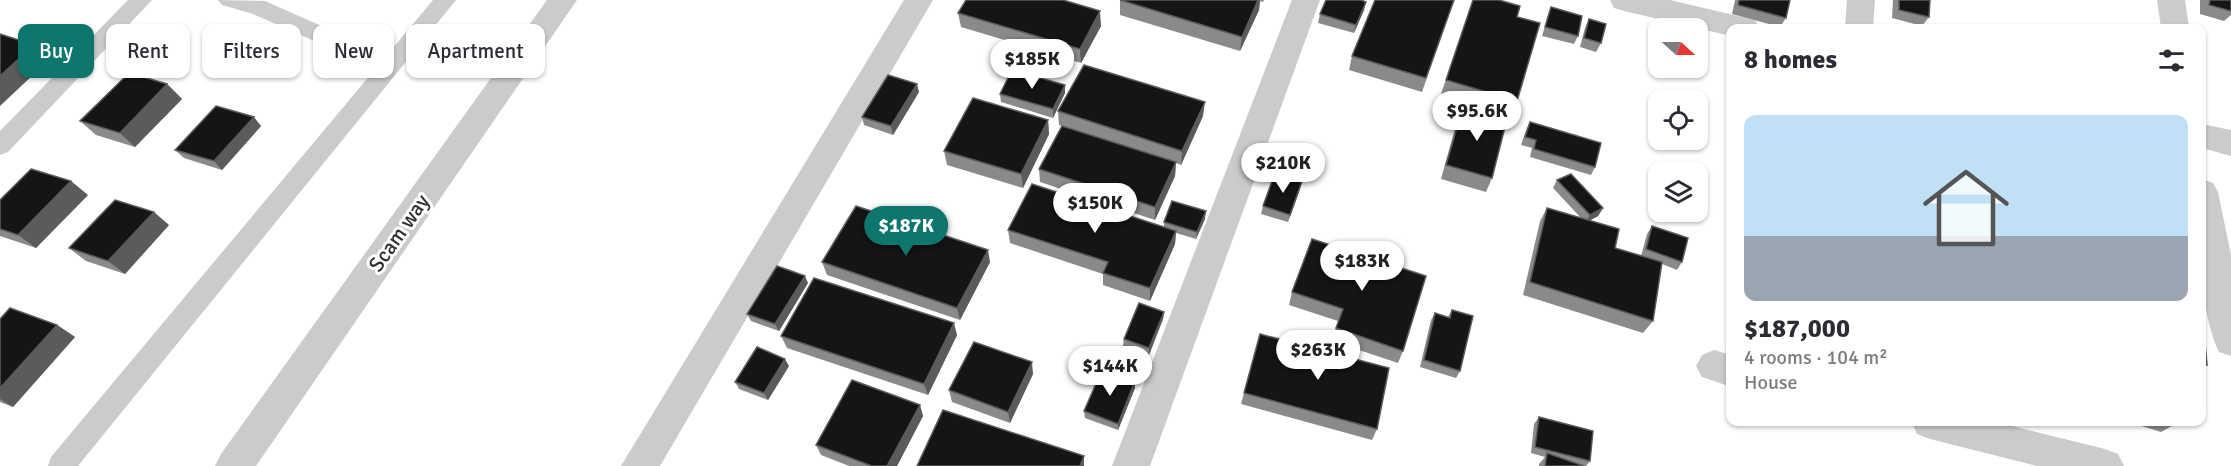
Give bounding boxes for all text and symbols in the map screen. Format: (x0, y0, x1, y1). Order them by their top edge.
north arrow (1648, 18, 1708, 78)
map controls (1648, 18, 1708, 222)
chip: Buy (18, 24, 94, 78)
chip: Rent (106, 24, 190, 78)
chip: Filters (202, 24, 301, 78)
chip: New (313, 24, 394, 78)
chip: Apartment (406, 24, 545, 78)
pin: $185K (990, 39, 1074, 90)
text: 8 homes (1744, 44, 1837, 76)
icon: filters (2155, 44, 2188, 77)
text: $185K (1004, 46, 1060, 71)
button: locate (1648, 90, 1708, 150)
pin: $95.6K (1428, 91, 1526, 142)
text: $95.6K (1446, 98, 1508, 123)
pin: $210K (1241, 143, 1325, 194)
text: $210K (1255, 150, 1311, 175)
icon: home (1912, 154, 2020, 262)
button: layers (1648, 162, 1708, 222)
pin: $150K (1053, 183, 1137, 234)
street label: Scam way (363, 189, 435, 277)
text: $150K (1067, 190, 1123, 215)
pin: $187K (864, 206, 948, 257)
text: $187K (878, 213, 934, 238)
pin: $183K (1320, 241, 1404, 292)
text: $183K (1334, 248, 1390, 273)
text: $187,000 (1744, 313, 1850, 345)
pin: $263K (1276, 330, 1360, 381)
text: $263K (1290, 337, 1346, 362)
text: 4 rooms · 104 m² (1744, 345, 1888, 370)
pin: $144K (1068, 346, 1152, 397)
text: $144K (1082, 353, 1138, 378)
text: House (1744, 370, 1798, 395)

